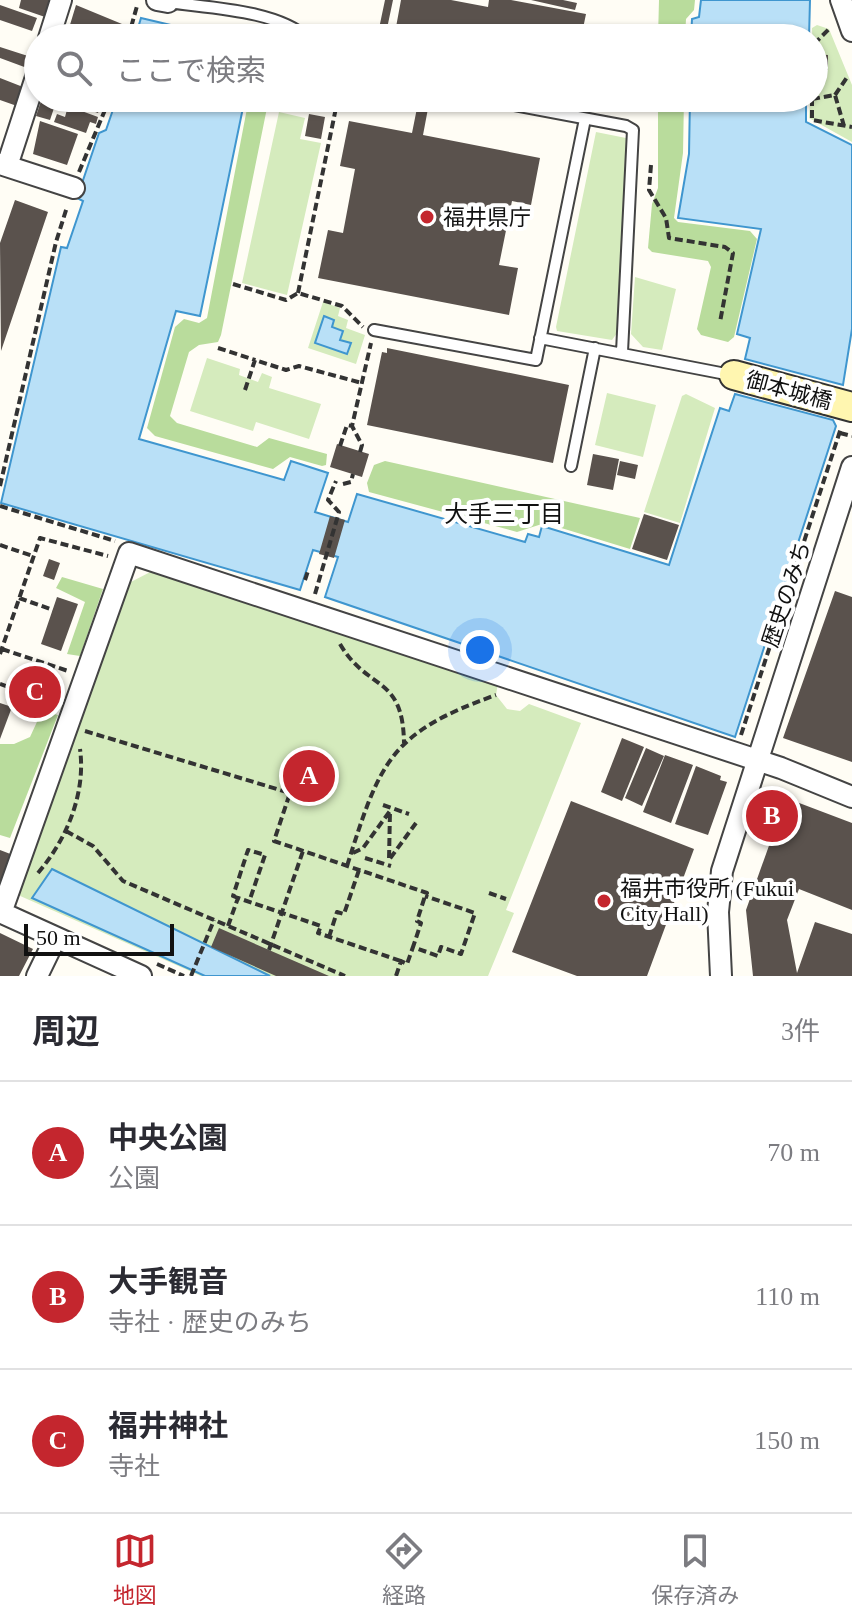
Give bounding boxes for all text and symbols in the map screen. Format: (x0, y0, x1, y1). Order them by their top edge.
search box (24, 24, 828, 112)
icon: search (52, 46, 96, 90)
text: ここで検索 (116, 54, 266, 87)
place label: 福井県庁 (443, 205, 531, 230)
marker: 福井県庁 (418, 208, 436, 226)
street label: 御本城橋 (743, 367, 835, 414)
district label: 大手三丁目 (444, 501, 564, 527)
street label: 歴史のみち (758, 538, 815, 650)
your location (460, 630, 500, 670)
pin: C (9, 662, 61, 722)
pin: A (283, 746, 335, 806)
pin: B (746, 786, 798, 846)
place label: 福井市役所 (Fukui City Hall) (620, 876, 794, 926)
marker: 福井市役所 (Fukui City Hall) (595, 892, 613, 910)
scale bar (24, 920, 174, 956)
text: 50 m (36, 925, 81, 950)
text: 周辺 (32, 1013, 100, 1050)
text: 3件 (781, 1017, 820, 1046)
text: 中央公園 (108, 1121, 228, 1154)
text: A (49, 1138, 67, 1167)
text: 70 m (767, 1138, 820, 1167)
text: 公園 (108, 1164, 160, 1193)
text: 大手観音 (108, 1265, 228, 1298)
text: B (49, 1282, 67, 1311)
text: 110 m (755, 1282, 820, 1311)
text: 寺社 · 歴史のみち (108, 1308, 312, 1337)
text: 福井神社 (108, 1409, 228, 1442)
text: C (49, 1426, 67, 1455)
text: 150 m (754, 1426, 820, 1455)
text: 寺社 (108, 1452, 160, 1481)
tab: 地図 (113, 1529, 157, 1609)
tab: 経路 (382, 1529, 426, 1609)
tab: 保存済み (651, 1529, 739, 1609)

